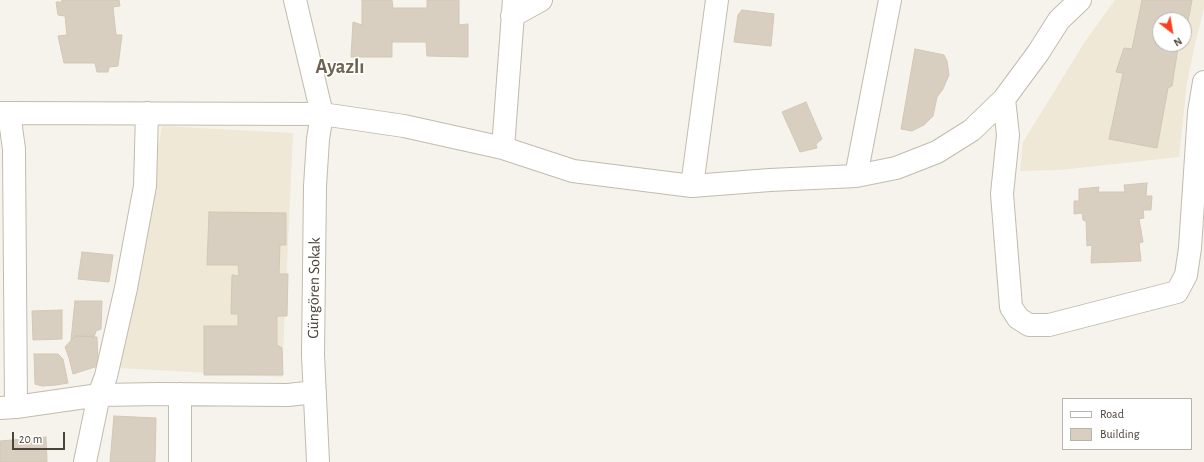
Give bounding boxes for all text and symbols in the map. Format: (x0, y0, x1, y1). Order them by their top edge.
north arrow (1152, 12, 1192, 52)
text: N (1172, 35, 1184, 49)
district label: Ayazlı (316, 55, 364, 79)
street label: Güngören Sokak (304, 237, 324, 339)
legend (1062, 398, 1192, 450)
text: Road (1100, 408, 1124, 420)
scale bar (14, 424, 67, 450)
text: Building (1100, 428, 1140, 440)
text: 20 m (19, 433, 42, 445)

